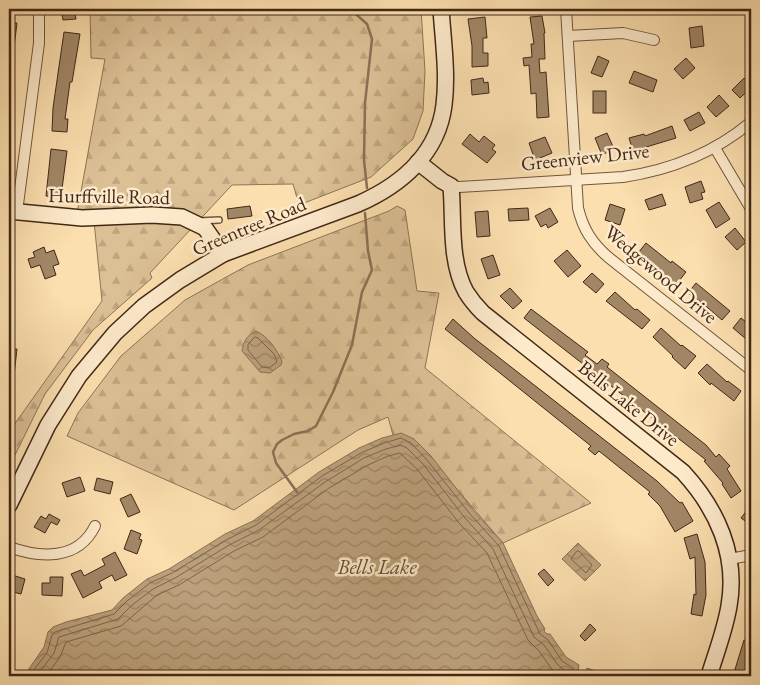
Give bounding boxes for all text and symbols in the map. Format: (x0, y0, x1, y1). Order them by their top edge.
street label: Greenview Drive (520, 137, 651, 177)
street label: Hurffville Road (48, 182, 171, 210)
street label: Greentree Road (188, 190, 311, 262)
street label: Wedgewood Drive (599, 219, 723, 329)
street label: Bells Lake Drive (573, 354, 685, 452)
water label: Bells Lake (336, 553, 417, 580)

